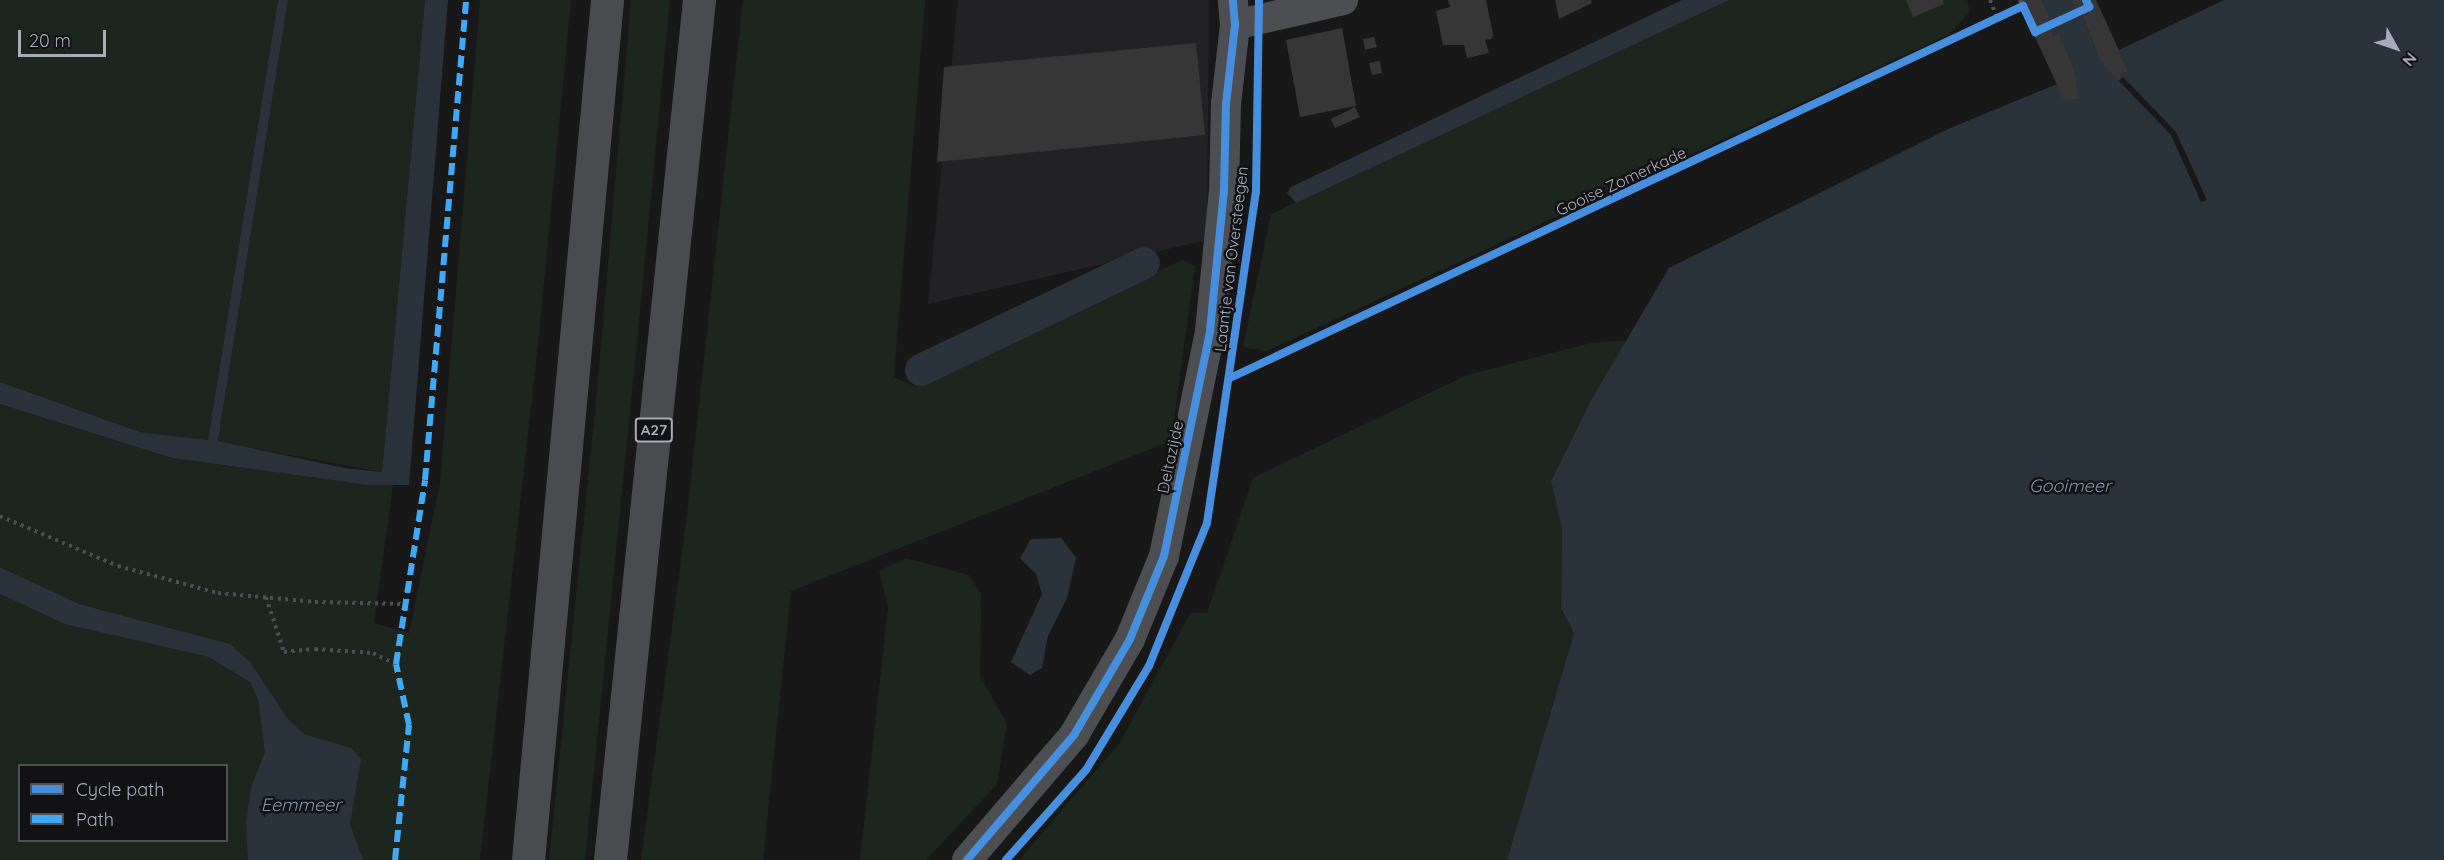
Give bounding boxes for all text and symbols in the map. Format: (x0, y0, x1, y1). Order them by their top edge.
scale bar (21, 18, 110, 56)
north arrow (2366, 18, 2426, 78)
text: 20 m (29, 29, 71, 52)
text: N (2398, 49, 2421, 70)
street label: Gooise Zomerkade (1553, 142, 1689, 220)
street label: Laantje van Oversteegen (1210, 165, 1252, 353)
road number: A27 (634, 418, 674, 442)
street label: Deltazijde (1153, 419, 1187, 495)
water label: Gooimeer (2029, 475, 2111, 497)
legend (18, 764, 228, 842)
text: Cycle path (76, 778, 164, 801)
water label: Eemmeer (261, 794, 341, 816)
text: Path (76, 808, 114, 831)

